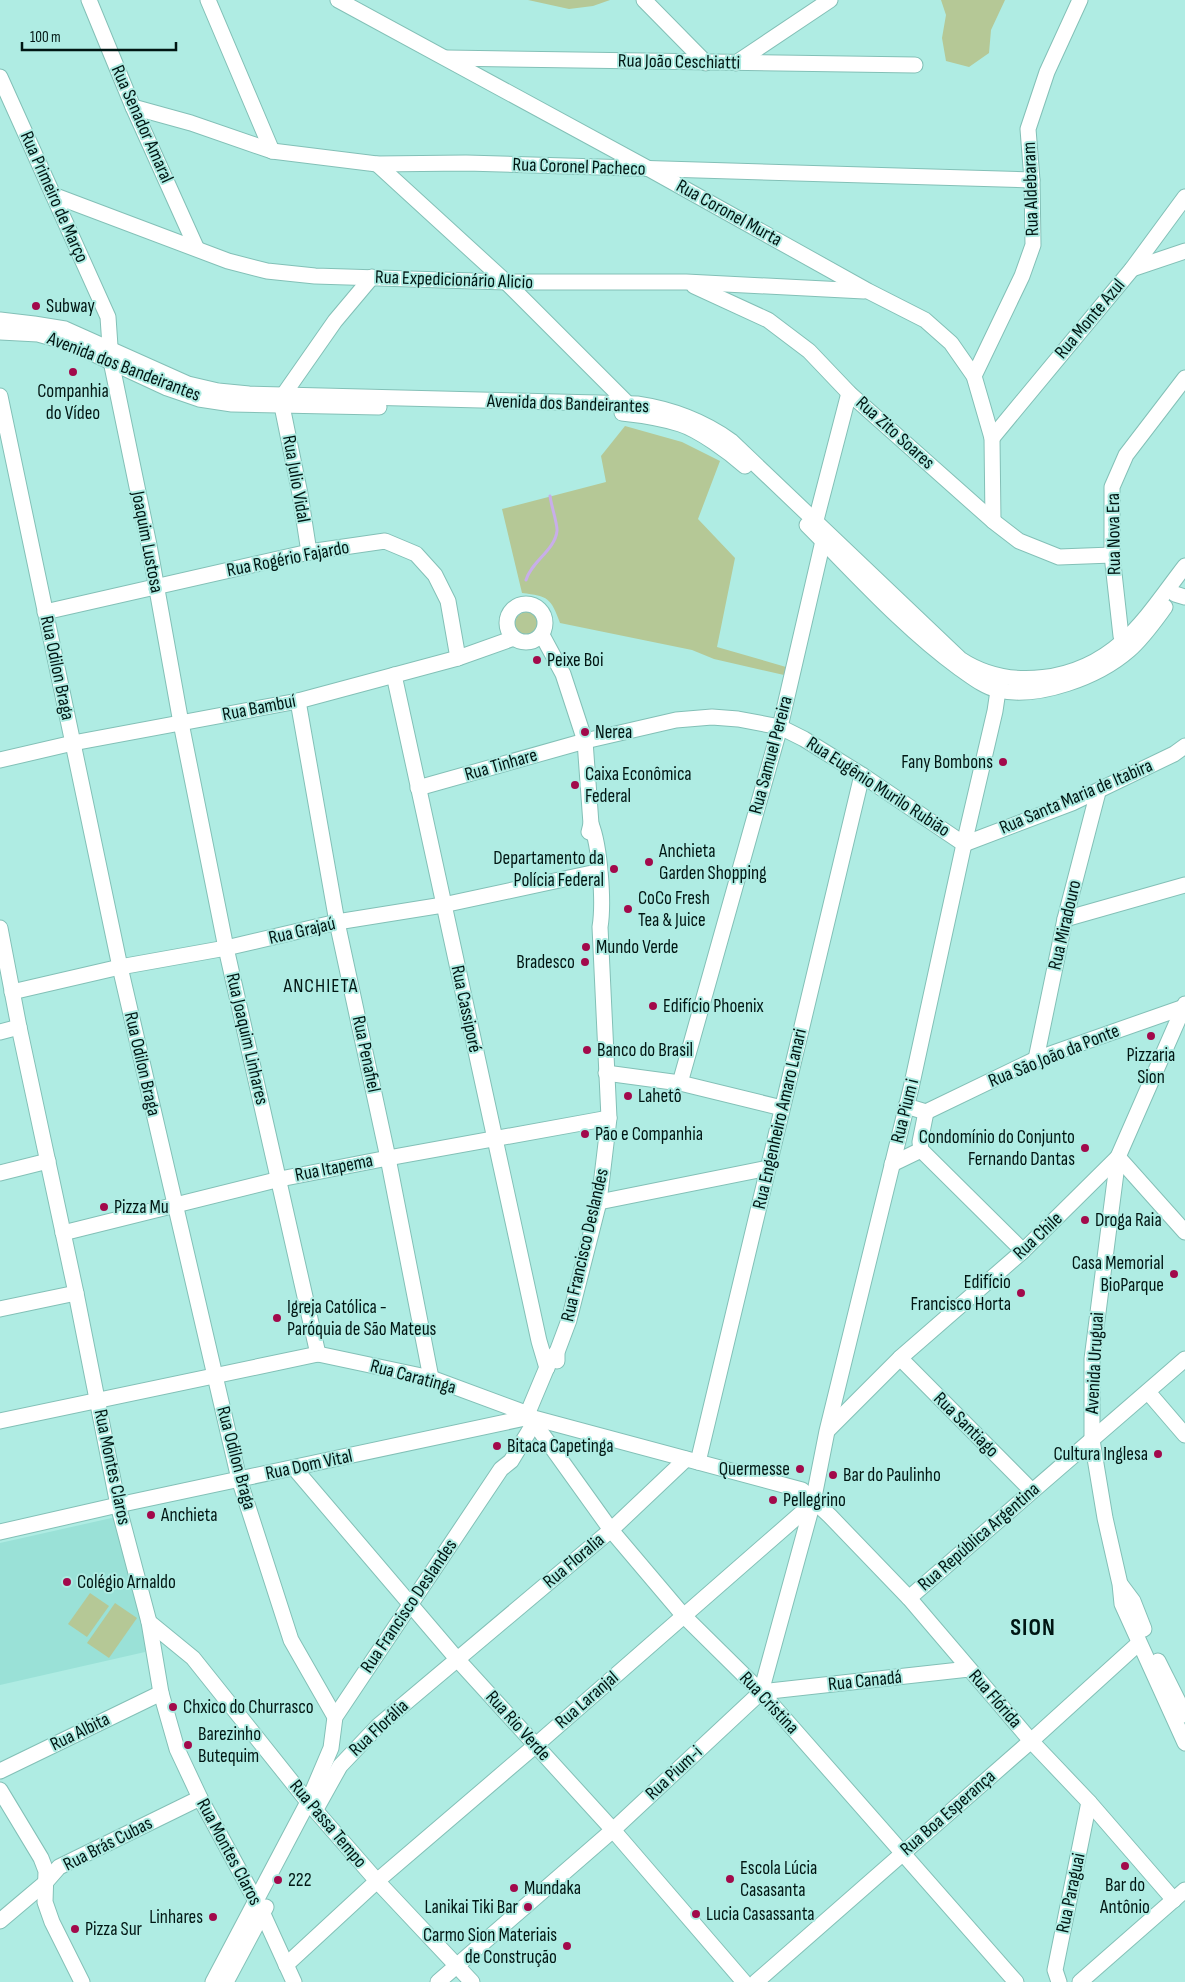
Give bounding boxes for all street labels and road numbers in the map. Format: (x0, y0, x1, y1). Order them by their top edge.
street label: Rua João Ceschiatti (618, 49, 740, 75)
street label: Rua Senador Amaral (106, 62, 178, 186)
street label: Rua Primeiro de Março (15, 128, 93, 266)
street label: Rua Aldebaram (1018, 141, 1044, 237)
street label: Rua Coronel Pacheco (512, 153, 646, 181)
street label: Rua Coronel Murta (672, 175, 786, 251)
street label: Rua Expedicionário Alicio (375, 266, 533, 294)
street label: Rua Monte Azul (1050, 274, 1130, 364)
street label: Avenida dos Bandeirantes (43, 327, 204, 407)
street label: Avenida dos Bandeirantes (486, 390, 650, 418)
street label: Rua Zito Soares (851, 392, 939, 474)
street label: Rua Julio Vidal (277, 434, 315, 524)
street label: Joaquim Lustosa (126, 488, 168, 595)
street label: Rua Nova Era (1102, 493, 1126, 575)
street label: Rua Rogério Fajardo (225, 536, 351, 582)
street label: Rua Odilon Braga (35, 614, 79, 722)
street label: Rua Bambuí (220, 690, 298, 726)
street label: Rua Samuel Pereira (744, 693, 798, 817)
street label: Rua Eugênio Murilo Rubião (802, 732, 954, 842)
street label: Rua Tinhare (462, 744, 540, 786)
street label: Rua Santa Maria de Itabira (996, 754, 1156, 840)
street label: Rua Miradouro (1044, 878, 1086, 972)
street label: Rua Grajaú (266, 912, 338, 950)
street label: Rua Cassiporé (446, 963, 486, 1055)
street label: Rua Joaquim Linhares (221, 971, 273, 1107)
street label: Rua Odilon Braga (119, 1010, 165, 1118)
street label: Rua Penafiel (347, 1014, 385, 1094)
street label: Rua São João da Ponte (985, 1019, 1123, 1093)
street label: Rua Engenheiro Amaro Lanari (748, 1027, 812, 1211)
street label: Rua Pium i (886, 1077, 924, 1145)
street label: Rua Itapema (293, 1149, 375, 1187)
street label: Rua Francisco Deslandes (556, 1166, 614, 1324)
street label: Rua Chile (1009, 1207, 1067, 1265)
street label: Avenida Uruguai (1081, 1312, 1109, 1415)
street label: Rua Caratinga (368, 1355, 458, 1399)
street label: Rua Santiago (929, 1388, 1003, 1462)
street label: Rua Odilon Braga (211, 1404, 261, 1512)
street label: Rua Montes Claros (89, 1407, 136, 1527)
street label: Rua Dom Vital (263, 1445, 355, 1485)
street label: Rua República Argentina (913, 1478, 1045, 1596)
street label: Rua Floralia (539, 1529, 609, 1593)
street label: Rua Francisco Deslandes (356, 1535, 462, 1677)
street label: Rua Flórida (963, 1665, 1027, 1733)
street label: Rua Laranjal (551, 1666, 623, 1734)
street label: Rua Canadá (827, 1666, 903, 1696)
street label: Rua Cristina (734, 1667, 804, 1739)
street label: Rua Rio Verde (480, 1686, 556, 1766)
street label: Rua Florália (344, 1695, 414, 1761)
street label: Rua Albita (46, 1708, 114, 1756)
street label: Rua Pium-i (641, 1741, 707, 1805)
street label: Rua Boa Esperança (895, 1765, 1001, 1861)
street label: Rua Passa Tempo (285, 1775, 371, 1873)
street label: Rua Montes Claros (191, 1795, 267, 1909)
street label: Rua Brás Cubas (60, 1812, 157, 1876)
street label: Rua Paraguai (1051, 1851, 1091, 1935)

